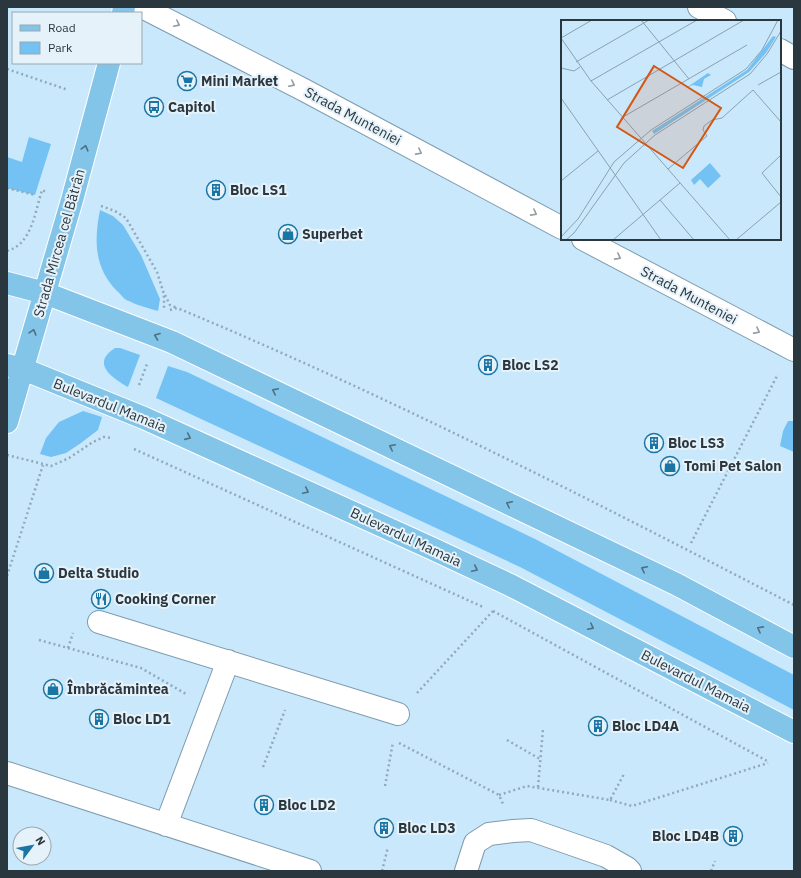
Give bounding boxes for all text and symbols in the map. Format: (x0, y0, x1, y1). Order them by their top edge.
legend (12, 12, 142, 64)
one-way arrow (173, 19, 180, 27)
text: Road (48, 20, 76, 35)
inset map (561, 20, 781, 240)
text: Park (48, 40, 73, 55)
supermarket icon: Mini Market (176, 70, 198, 92)
place label: Mini Market (201, 72, 278, 90)
one-way arrow (288, 79, 296, 87)
street label: Strada Munteniei (302, 83, 404, 149)
bus stop icon: Capitol (143, 96, 165, 118)
place label: Capitol (168, 98, 215, 116)
one-way arrow (81, 145, 89, 151)
one-way arrow (415, 147, 422, 155)
street label: Strada Mircea cel Bătrân (29, 167, 89, 319)
building icon: Bloc LS1 (205, 179, 227, 201)
place label: Bloc LS1 (230, 181, 287, 199)
one-way arrow (530, 208, 537, 216)
shop icon: Superbet (277, 223, 299, 245)
place label: Superbet (302, 225, 363, 243)
one-way arrow (613, 252, 621, 260)
street label: Strada Munteniei (638, 262, 740, 328)
one-way arrow (753, 326, 761, 334)
one-way arrow (28, 329, 37, 336)
one-way arrow (154, 333, 162, 341)
building icon: Bloc LS2 (477, 354, 499, 376)
place label: Bloc LS2 (502, 356, 559, 374)
street label: Bulevardul Mamaia (51, 374, 170, 436)
one-way arrow (272, 388, 279, 396)
one-way arrow (184, 432, 192, 440)
building icon: Bloc LS3 (643, 432, 665, 454)
place label: Bloc LS3 (668, 434, 725, 452)
one-way arrow (389, 444, 397, 452)
shop icon: Tomi Pet Salon (659, 455, 681, 477)
place label: Tomi Pet Salon (684, 457, 782, 475)
one-way arrow (302, 486, 310, 494)
one-way arrow (506, 501, 514, 509)
street label: Bulevardul Mamaia (348, 503, 465, 571)
shop icon: Delta Studio (33, 562, 55, 584)
place label: Delta Studio (58, 564, 139, 582)
one-way arrow (471, 564, 479, 572)
one-way arrow (641, 566, 649, 574)
restaurant icon: Cooking Corner (90, 588, 112, 610)
place label: Cooking Corner (115, 590, 216, 608)
one-way arrow (587, 623, 595, 630)
one-way arrow (756, 626, 764, 634)
street label: Bulevardul Mamaia (638, 646, 754, 717)
shop icon: Îmbrăcămintea (42, 678, 64, 700)
place label: Îmbrăcămintea (67, 679, 169, 698)
building icon: Bloc LD1 (88, 708, 110, 730)
place label: Bloc LD1 (113, 710, 171, 728)
building icon: Bloc LD4A (587, 715, 609, 737)
place label: Bloc LD4A (612, 717, 680, 735)
building icon: Bloc LD2 (253, 794, 275, 816)
place label: Bloc LD2 (278, 796, 336, 814)
building icon: Bloc LD3 (373, 817, 395, 839)
place label: Bloc LD3 (398, 819, 456, 837)
building icon: Bloc LD4B (722, 825, 744, 847)
north arrow (12, 826, 52, 866)
place label: Bloc LD4B (652, 827, 719, 845)
text: N (32, 834, 49, 848)

